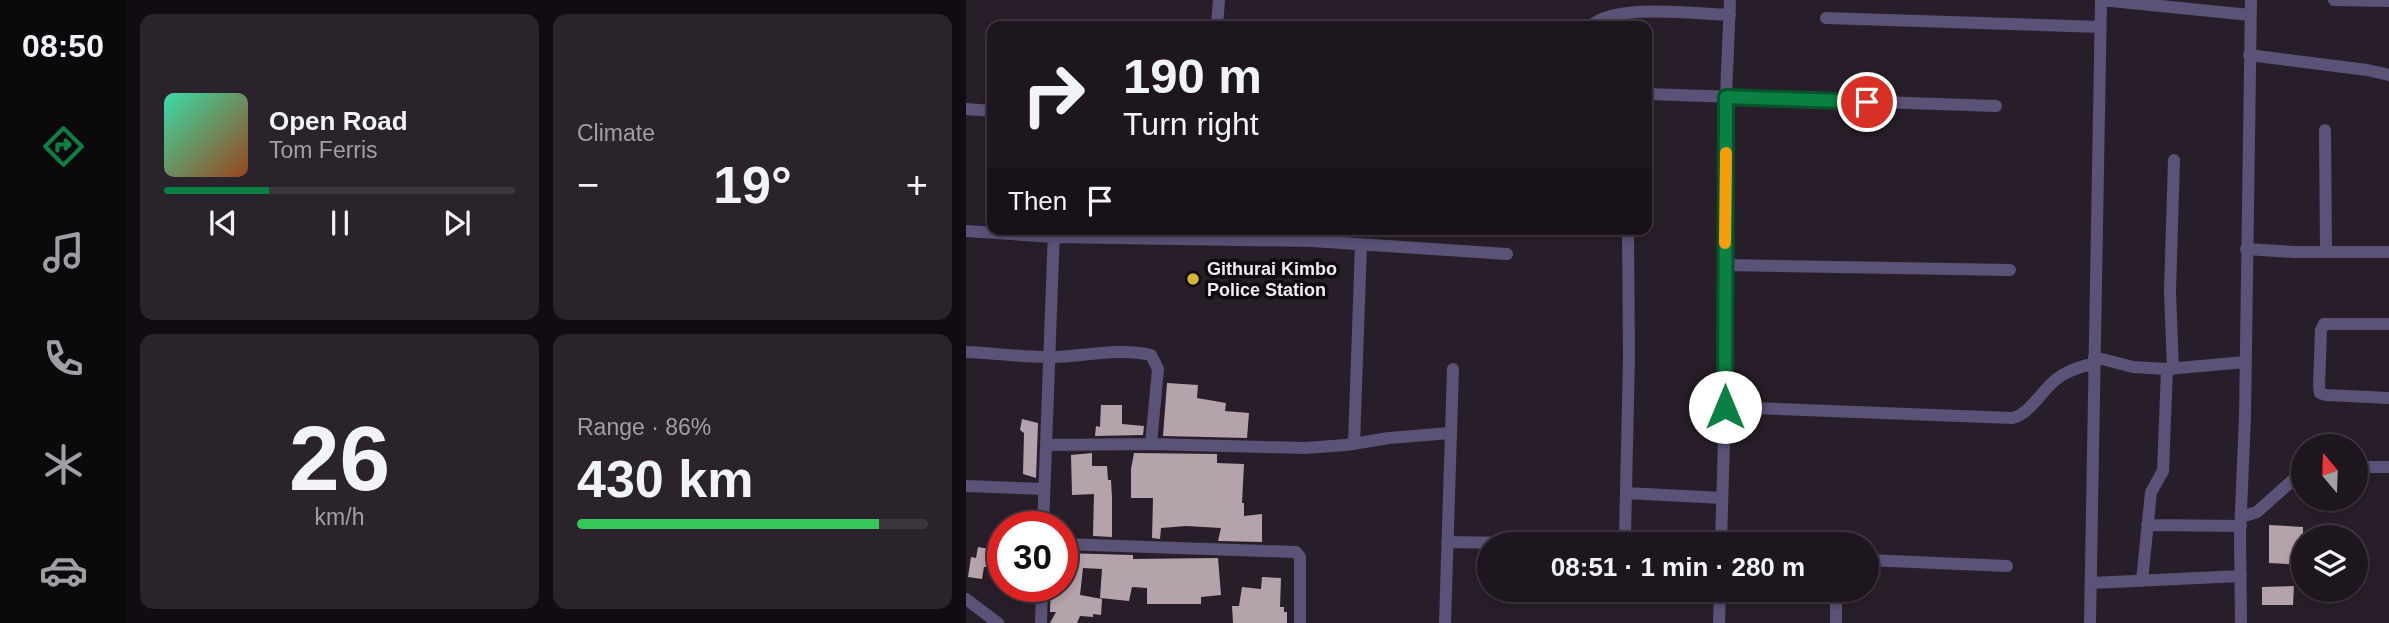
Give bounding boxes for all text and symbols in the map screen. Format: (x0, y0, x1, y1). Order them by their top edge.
text: 08:50 (22, 28, 104, 64)
icon: right (1008, 49, 1099, 140)
text: 190 m (1123, 49, 1262, 103)
pin (1837, 72, 1897, 132)
icon: arrive (1848, 83, 1886, 121)
text: Open Road (269, 106, 408, 136)
text: Turn right (1123, 106, 1259, 142)
text: Climate (577, 120, 655, 146)
icon: directions (39, 122, 88, 171)
text: Tom Ferris (269, 137, 378, 163)
text: 19° (713, 156, 792, 214)
text: − (577, 164, 599, 206)
text: + (906, 164, 928, 206)
icon: arrive (1081, 182, 1119, 220)
text: Then (1008, 186, 1067, 216)
icon: previous (204, 204, 242, 242)
icon: pause (321, 204, 359, 242)
icon: next (438, 204, 476, 242)
icon: music (39, 228, 88, 277)
place label: Githurai Kimbo Police Station (1207, 259, 1337, 300)
marker: Githurai Kimbo Police Station (1185, 271, 1201, 287)
icon: phone (39, 334, 88, 383)
position arrow (1688, 370, 1762, 444)
text: 26 (289, 408, 390, 509)
text: Range · 86% (577, 414, 711, 440)
north arrow (2291, 434, 2368, 511)
map controls (2291, 434, 2368, 602)
icon: climate (39, 440, 88, 489)
text: 430 km (577, 450, 753, 508)
text: km/h (315, 504, 364, 530)
speed limit sign: 30 (987, 511, 1078, 602)
button: layers (2291, 525, 2368, 602)
icon: car (39, 546, 88, 595)
text: 08:51 · 1 min · 280 m (1551, 552, 1805, 582)

